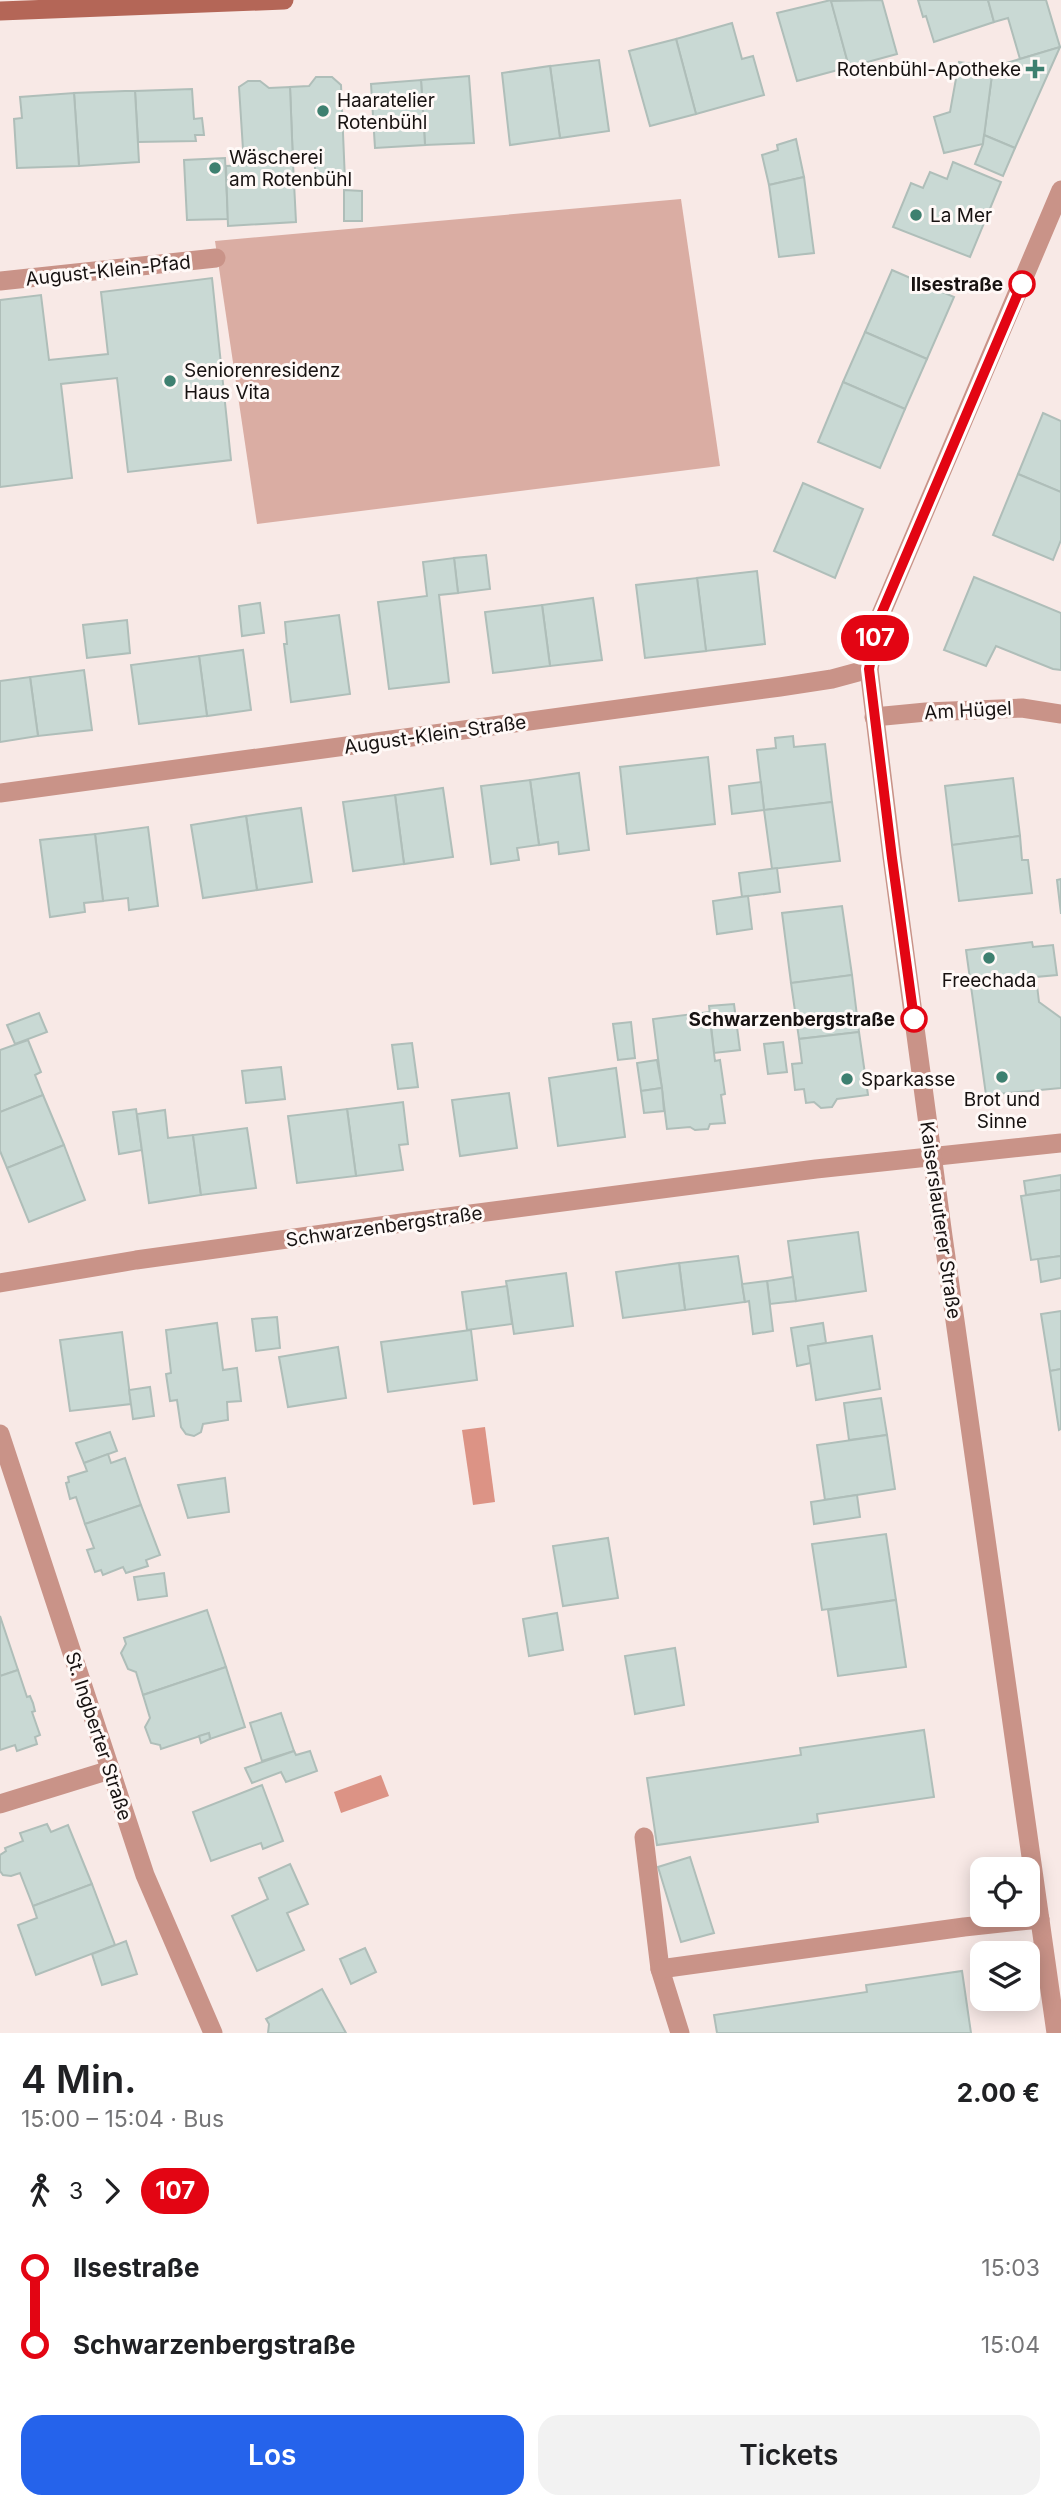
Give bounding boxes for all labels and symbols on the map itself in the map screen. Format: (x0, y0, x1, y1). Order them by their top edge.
place label: Rotenbühl-Apotheke (837, 58, 1021, 81)
marker: Rotenbühl-Apotheke (1027, 61, 1043, 77)
place label: Haaratelier Rotenbühl (337, 89, 435, 134)
marker: Haaratelier Rotenbühl (315, 103, 331, 119)
place label: Wäscherei am Rotenbühl (229, 146, 352, 191)
marker: Wäscherei am Rotenbühl (207, 160, 223, 176)
place label: La Mer (930, 204, 992, 227)
marker: La Mer (908, 207, 924, 223)
street label: August-Klein-Pfad (24, 250, 192, 291)
marker: Ilsestraße (1009, 271, 1035, 297)
place label: Ilsestraße (911, 273, 1003, 296)
place label: Seniorenresidenz Haus Vita (184, 359, 341, 404)
marker: Seniorenresidenz Haus Vita (162, 373, 178, 389)
line badge: 107 (835, 615, 915, 661)
street label: Am Hügel (924, 697, 1012, 724)
street label: August-Klein-Straße (342, 710, 528, 759)
marker: Freechada (981, 950, 997, 966)
place label: Freechada (942, 969, 1036, 992)
marker: Schwarzenbergstraße (901, 1006, 927, 1032)
place label: Schwarzenbergstraße (689, 1008, 895, 1031)
place label: Sparkasse (861, 1068, 955, 1091)
marker: Brot und Sinne (994, 1069, 1010, 1085)
marker: Sparkasse (839, 1071, 855, 1087)
place label: Brot und Sinne (964, 1088, 1040, 1133)
street label: Kaiserslauterer Straße (915, 1120, 966, 1320)
street label: Schwarzenbergstraße (284, 1201, 484, 1252)
street label: St. Ingberter Straße (60, 1649, 137, 1823)

